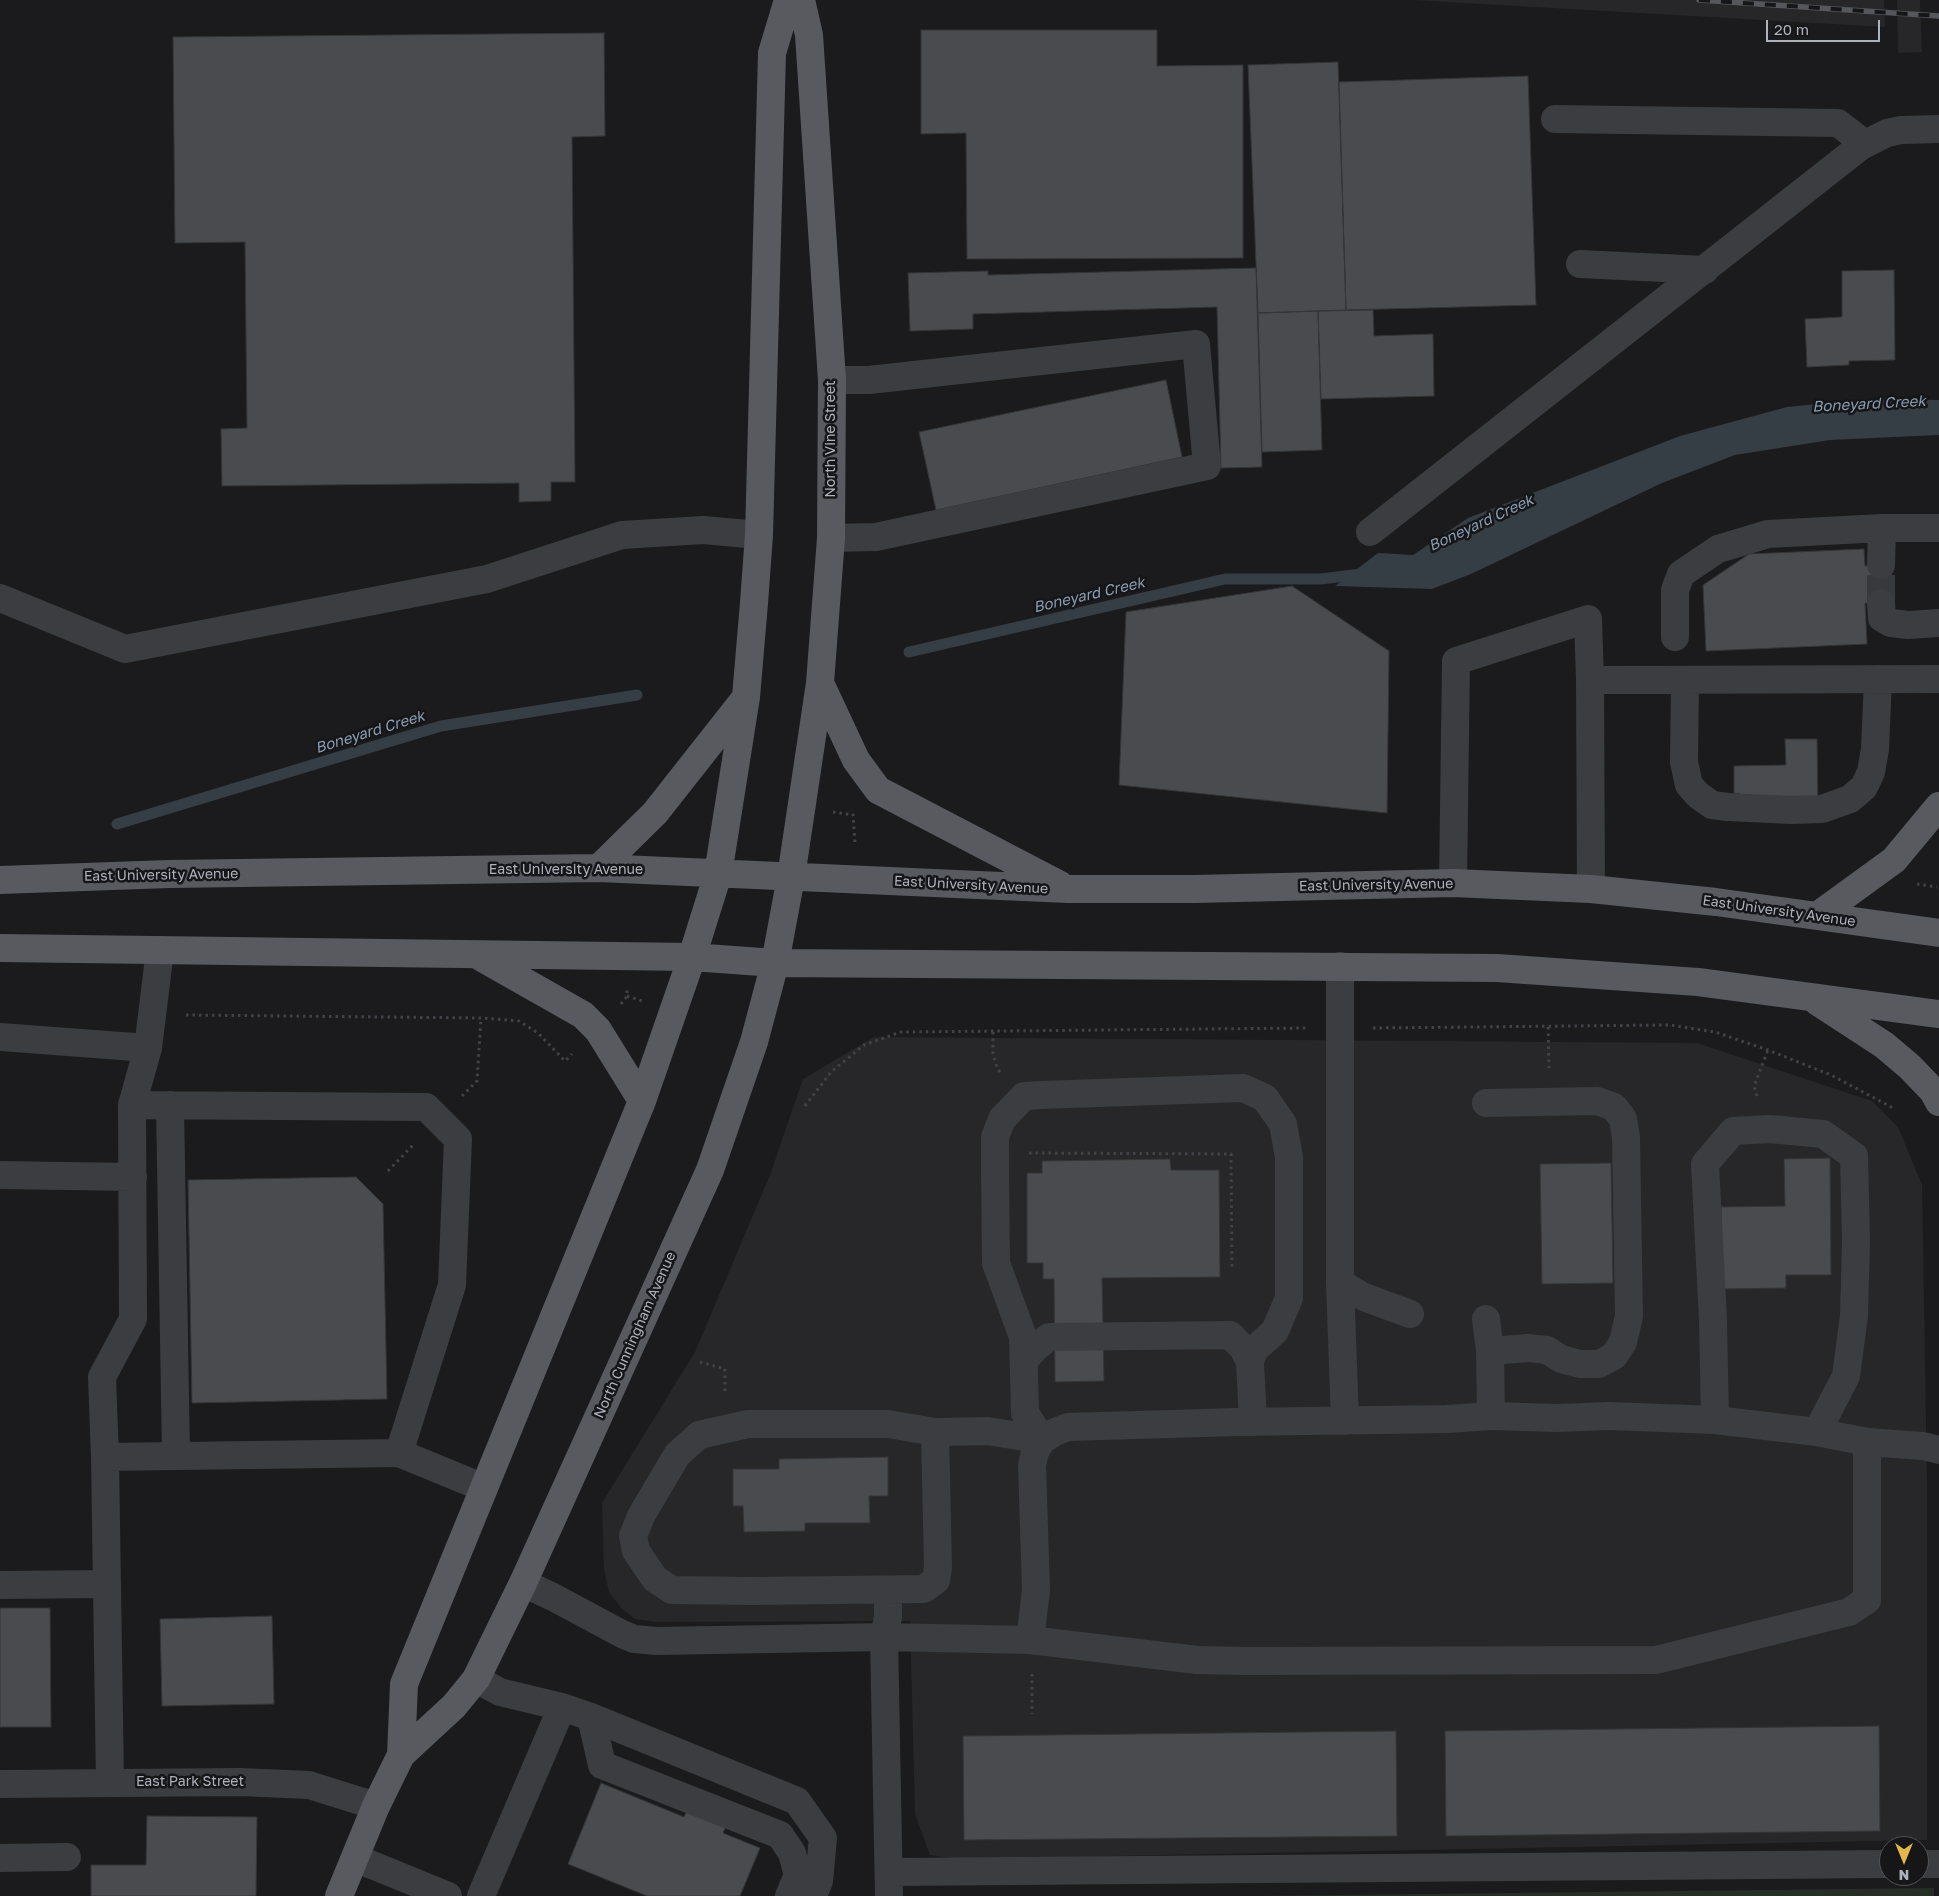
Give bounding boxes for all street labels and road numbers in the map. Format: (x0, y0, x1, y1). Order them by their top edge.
street label: North Vine Street (823, 380, 839, 498)
street label: East University Avenue (489, 862, 643, 878)
street label: East University Avenue (84, 865, 238, 885)
street label: East University Avenue (893, 873, 1049, 897)
street label: East University Avenue (1299, 875, 1453, 895)
street label: East University Avenue (1701, 892, 1857, 930)
street label: North Cunningham Avenue (591, 1249, 679, 1421)
street label: East Park Street (136, 1774, 244, 1790)

